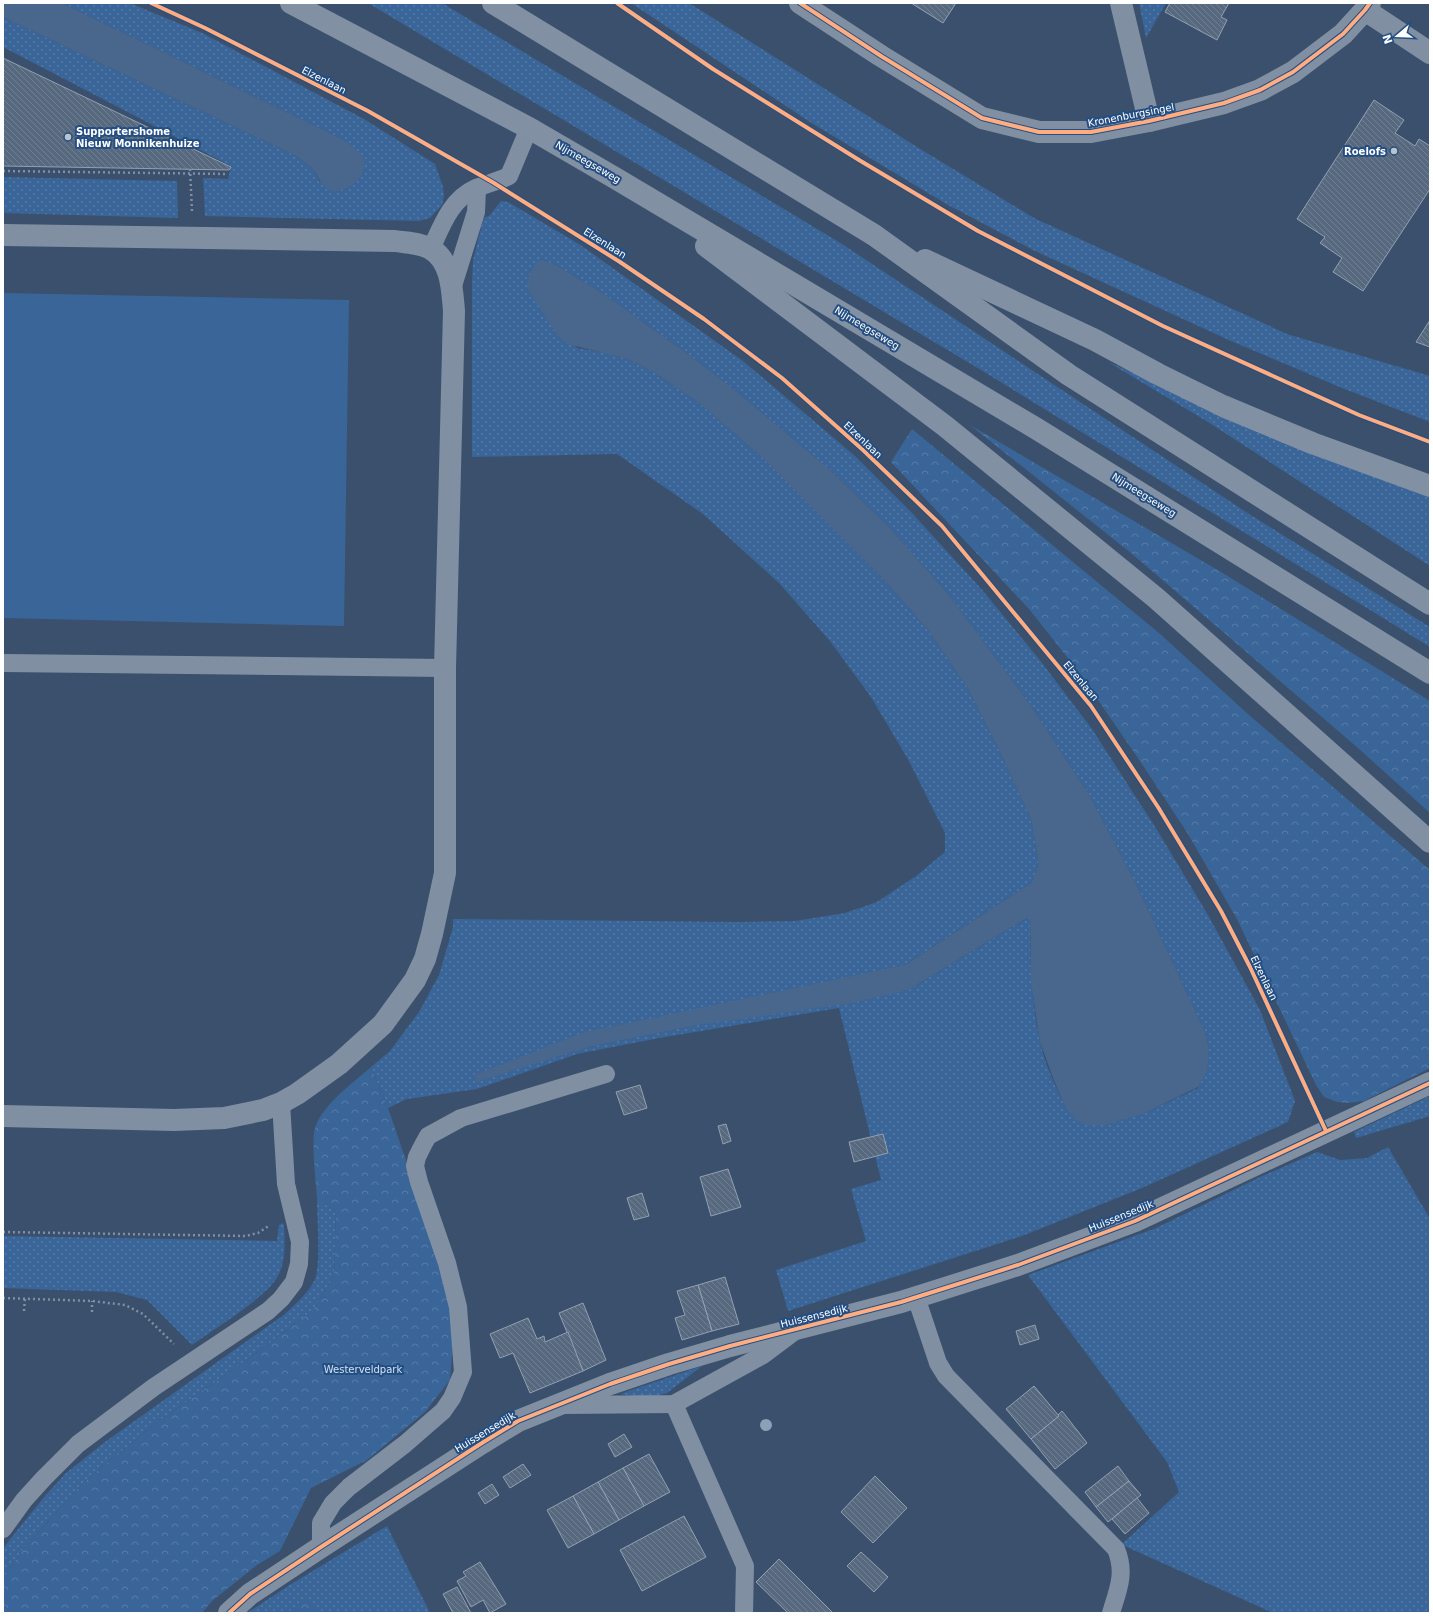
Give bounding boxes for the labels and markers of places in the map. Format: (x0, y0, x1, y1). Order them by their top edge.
place label: Supportershome Nieuw Monnikenhuize (76, 126, 200, 149)
marker: Supportershome Nieuw Monnikenhuize (63, 132, 73, 142)
place label: Roelofs (1344, 146, 1386, 157)
marker: Roelofs (1389, 146, 1399, 156)

